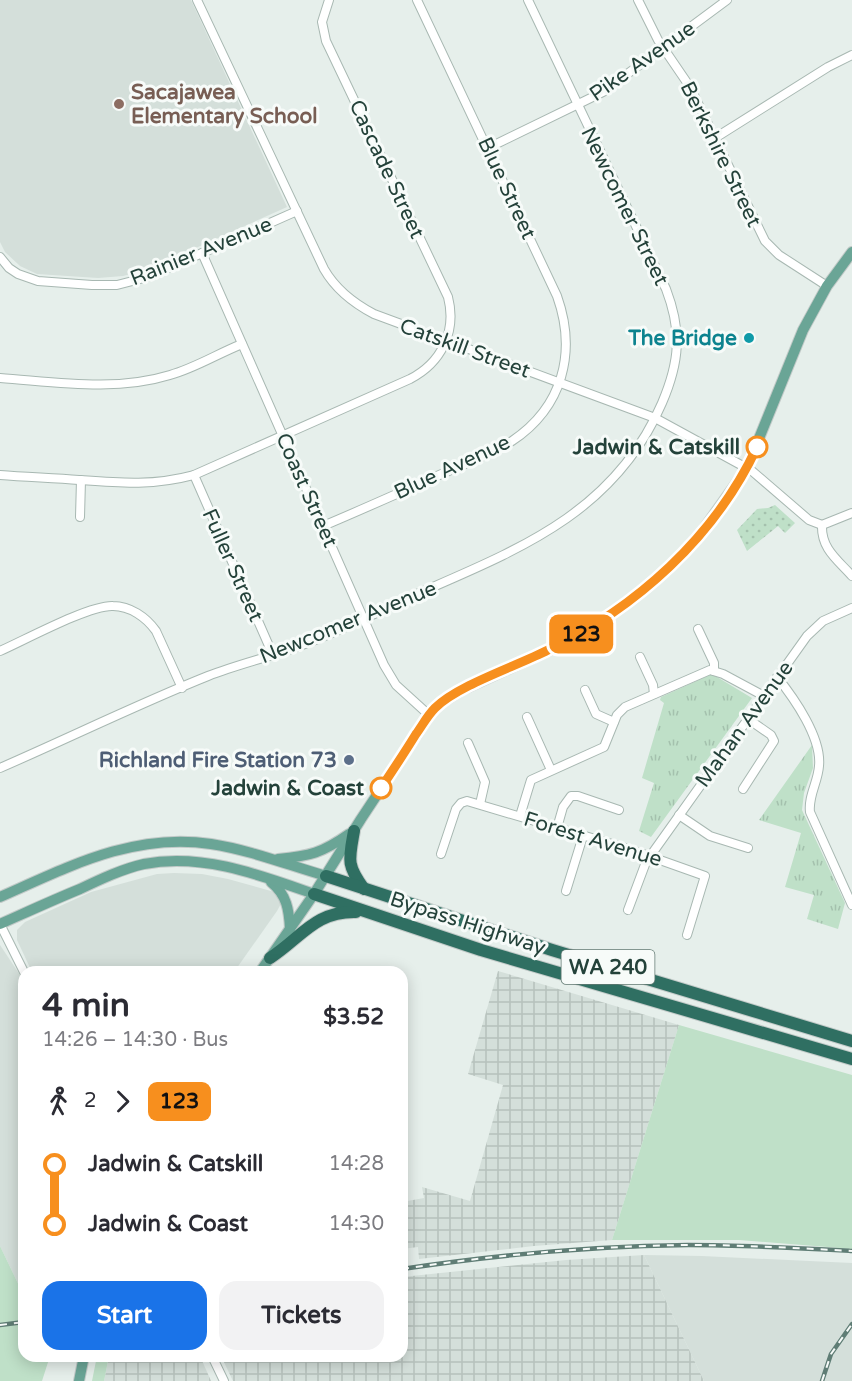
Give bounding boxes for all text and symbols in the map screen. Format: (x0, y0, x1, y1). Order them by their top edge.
street label: Pike Avenue (585, 16, 700, 107)
street label: Berkshire Street (674, 77, 767, 231)
place label: Sacajawea Elementary School (131, 80, 318, 129)
street label: Cascade Street (344, 96, 430, 243)
marker: Sacajawea Elementary School (112, 97, 126, 111)
street label: Newcomer Street (575, 123, 674, 290)
street label: Blue Street (472, 133, 541, 243)
street label: Rainier Avenue (127, 212, 276, 291)
street label: Catskill Street (396, 313, 533, 384)
place label: The Bridge (627, 326, 737, 351)
marker: The Bridge (742, 331, 756, 345)
street label: Coast Street (270, 429, 343, 551)
street label: Blue Avenue (390, 430, 514, 505)
place label: Jadwin & Catskill (572, 435, 740, 460)
marker: Jadwin & Catskill (746, 436, 768, 458)
street label: Fuller Street (197, 505, 269, 625)
street label: Newcomer Avenue (256, 576, 440, 669)
line badge: 123 (546, 614, 616, 654)
text: 123 (561, 622, 601, 647)
street label: Mahan Avenue (690, 656, 799, 792)
place label: Richland Fire Station 73 (99, 748, 337, 773)
marker: Richland Fire Station 73 (342, 753, 356, 767)
place label: Jadwin & Coast (210, 776, 364, 801)
marker: Jadwin & Coast (370, 777, 392, 799)
street label: Forest Avenue (521, 807, 665, 872)
street label: Bypass Highway (387, 887, 549, 960)
road number: WA 240 (562, 950, 654, 984)
text: 4 min (42, 986, 130, 1025)
text: $3.52 (323, 1004, 384, 1030)
text: 14:26 – 14:30 · Bus (42, 1028, 228, 1052)
icon: walk (42, 1085, 75, 1118)
icon: forward (106, 1085, 139, 1118)
text: 2 (84, 1089, 97, 1113)
text: 123 (160, 1089, 199, 1114)
text: Jadwin & Catskill (88, 1151, 263, 1177)
text: 14:28 (329, 1152, 384, 1176)
text: Jadwin & Coast (88, 1211, 248, 1237)
text: 14:30 (329, 1212, 384, 1236)
button: Start (42, 1281, 207, 1350)
button: Tickets (219, 1281, 384, 1350)

